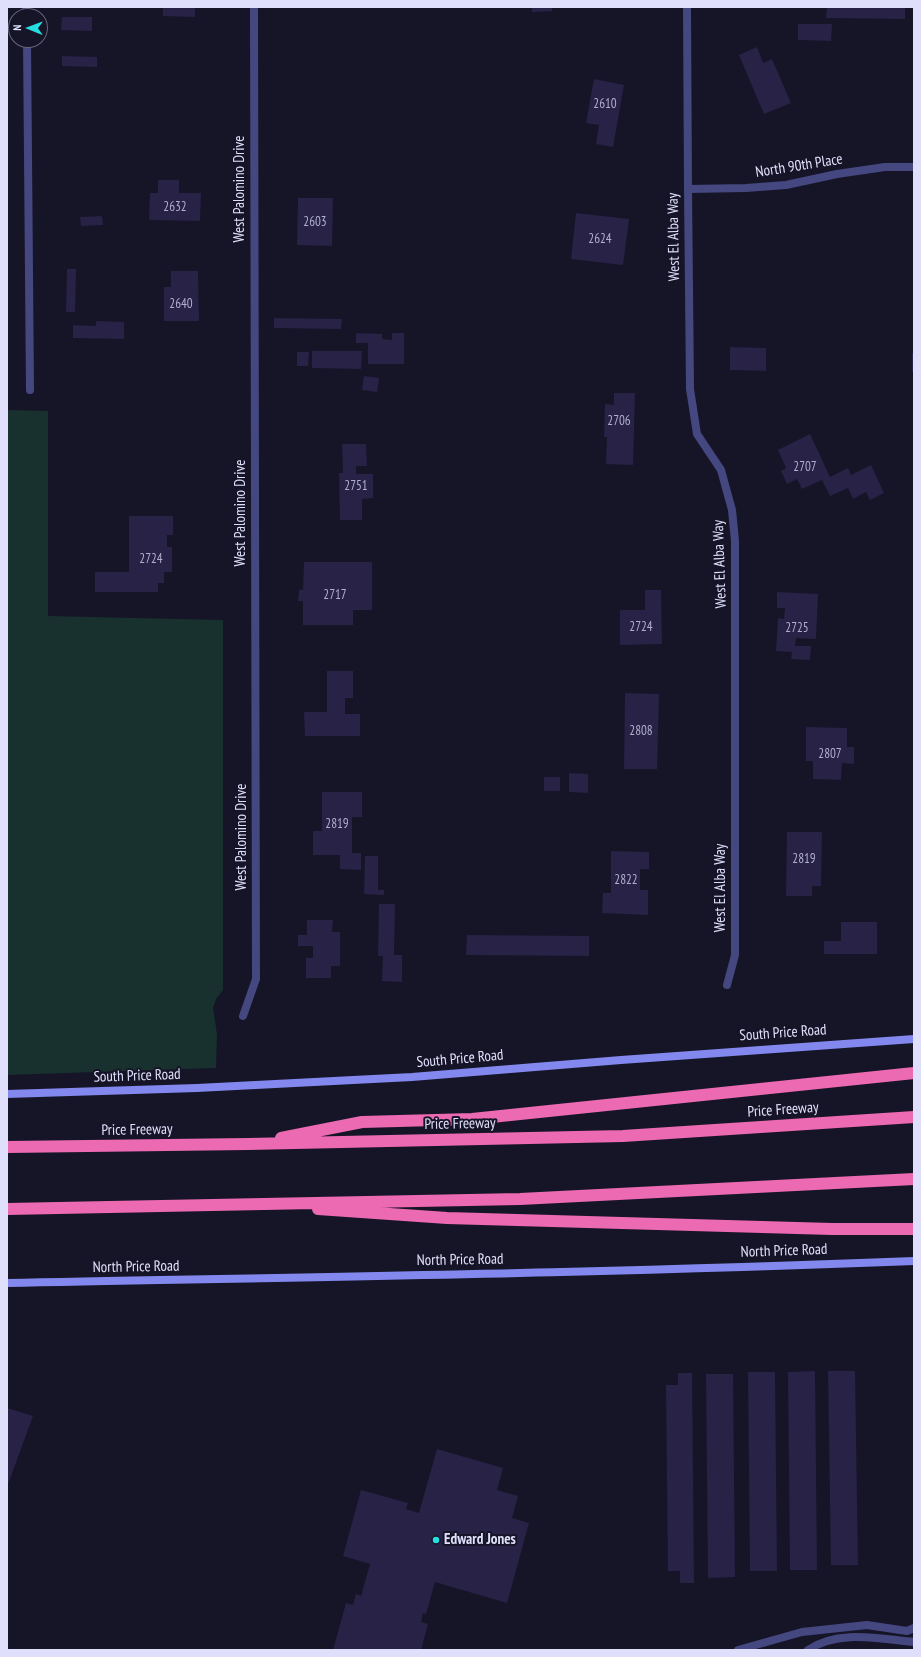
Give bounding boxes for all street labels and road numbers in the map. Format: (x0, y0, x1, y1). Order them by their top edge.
street label: West Palomino Drive (231, 136, 249, 242)
street label: North 90th Place (754, 150, 844, 182)
street label: West El Alba Way (664, 192, 684, 282)
street label: West Palomino Drive (232, 460, 250, 566)
street label: West El Alba Way (709, 519, 731, 609)
street label: West Palomino Drive (233, 784, 251, 890)
street label: West El Alba Way (712, 844, 730, 932)
street label: South Price Road (739, 1021, 827, 1045)
street label: South Price Road (416, 1046, 504, 1072)
street label: South Price Road (93, 1065, 181, 1087)
street label: Price Freeway (747, 1099, 819, 1121)
street label: Price Freeway (424, 1114, 496, 1134)
street label: Price Freeway (101, 1120, 173, 1140)
street label: North Price Road (740, 1240, 828, 1262)
street label: North Price Road (416, 1250, 504, 1270)
street label: North Price Road (92, 1257, 180, 1277)

